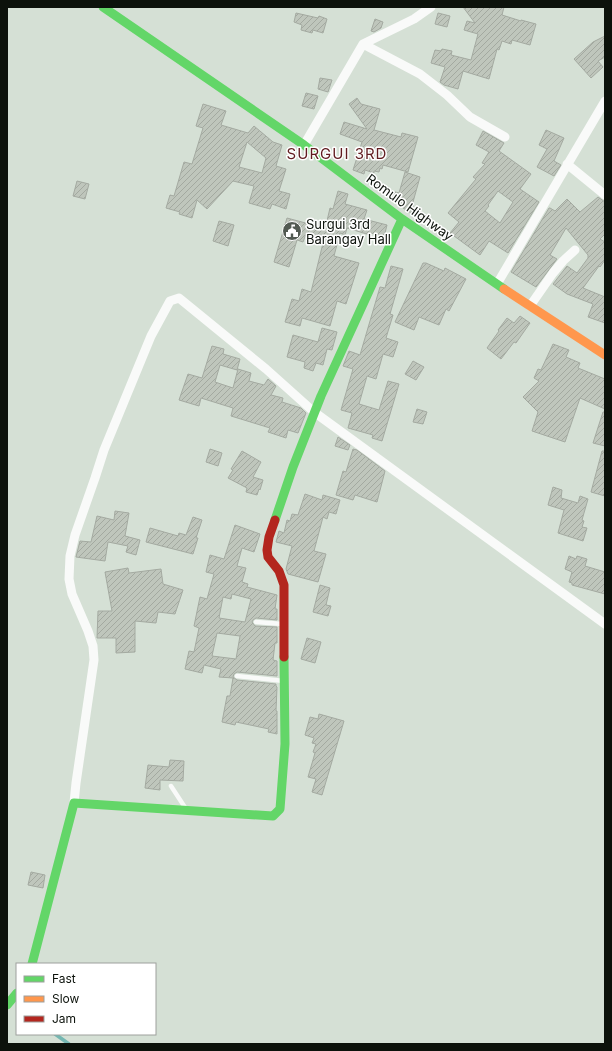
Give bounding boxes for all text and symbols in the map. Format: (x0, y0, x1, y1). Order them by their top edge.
district label: SURGUI 3RD (287, 144, 387, 163)
street label: Romulo Highway (364, 170, 456, 244)
place label: Surgui 3rd Barangay Hall (306, 216, 391, 247)
public building icon: Surgui 3rd Barangay Hall (281, 220, 303, 242)
legend (16, 963, 156, 1035)
text: Fast (52, 971, 76, 986)
text: Slow (52, 991, 80, 1006)
text: Jam (52, 1011, 76, 1026)

